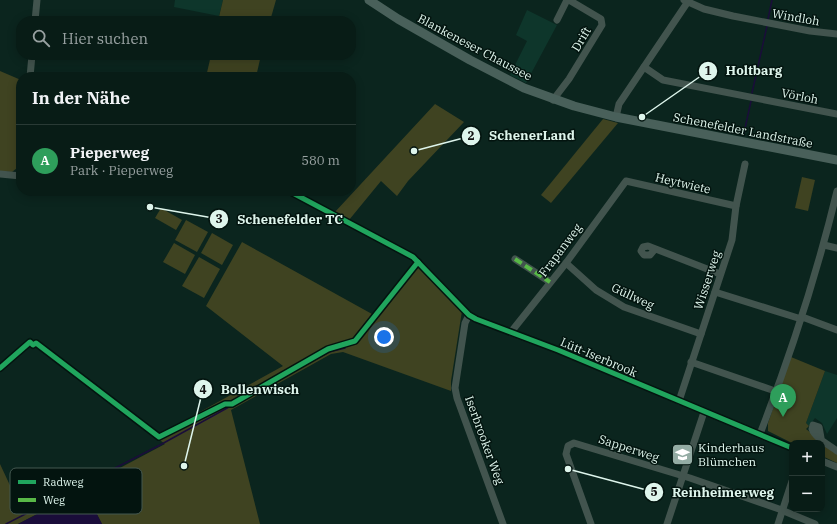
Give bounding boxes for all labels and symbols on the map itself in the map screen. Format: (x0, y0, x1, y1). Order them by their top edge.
street label: Windloh (771, 5, 821, 29)
street label: Blankeneser Chaussee (415, 10, 535, 84)
street label: Drift (568, 24, 594, 54)
callout: Holtbarg (698, 58, 791, 83)
text: Holtbarg (726, 62, 783, 79)
text: 1 (704, 63, 712, 78)
street label: Vörloh (780, 85, 820, 107)
street label: Schenefelder Landstraße (672, 109, 814, 151)
callout: SchenerLand (461, 123, 583, 148)
text: SchenerLand (489, 127, 575, 144)
text: 2 (467, 128, 475, 143)
street label: Heytwiete (654, 169, 712, 197)
callout: Schenefelder TC (209, 206, 351, 231)
text: 3 (215, 211, 223, 226)
text: Schenefelder TC (237, 211, 343, 228)
street label: Frapanweg (535, 220, 585, 280)
street label: Wisserweg (690, 248, 724, 311)
street label: Güllweg (609, 280, 657, 313)
your location (374, 327, 394, 347)
street label: Lütt-Iserbrook (558, 334, 640, 380)
callout: Bollenwisch (193, 377, 307, 402)
text: Bollenwisch (221, 381, 300, 398)
text: 4 (199, 382, 207, 397)
pin: A (770, 384, 796, 417)
street label: Iserbrooker Weg (462, 394, 508, 487)
street label: Sapperweg (597, 431, 662, 465)
place label: Kinderhaus Blümchen (698, 440, 764, 469)
school or university icon: Kinderhaus Blümchen (670, 441, 696, 467)
legend (10, 468, 142, 514)
text: Radweg (43, 475, 83, 489)
callout: Reinheimerweg (644, 480, 782, 505)
text: 5 (650, 484, 658, 499)
text: Reinheimerweg (672, 484, 775, 501)
text: Weg (43, 493, 65, 507)

